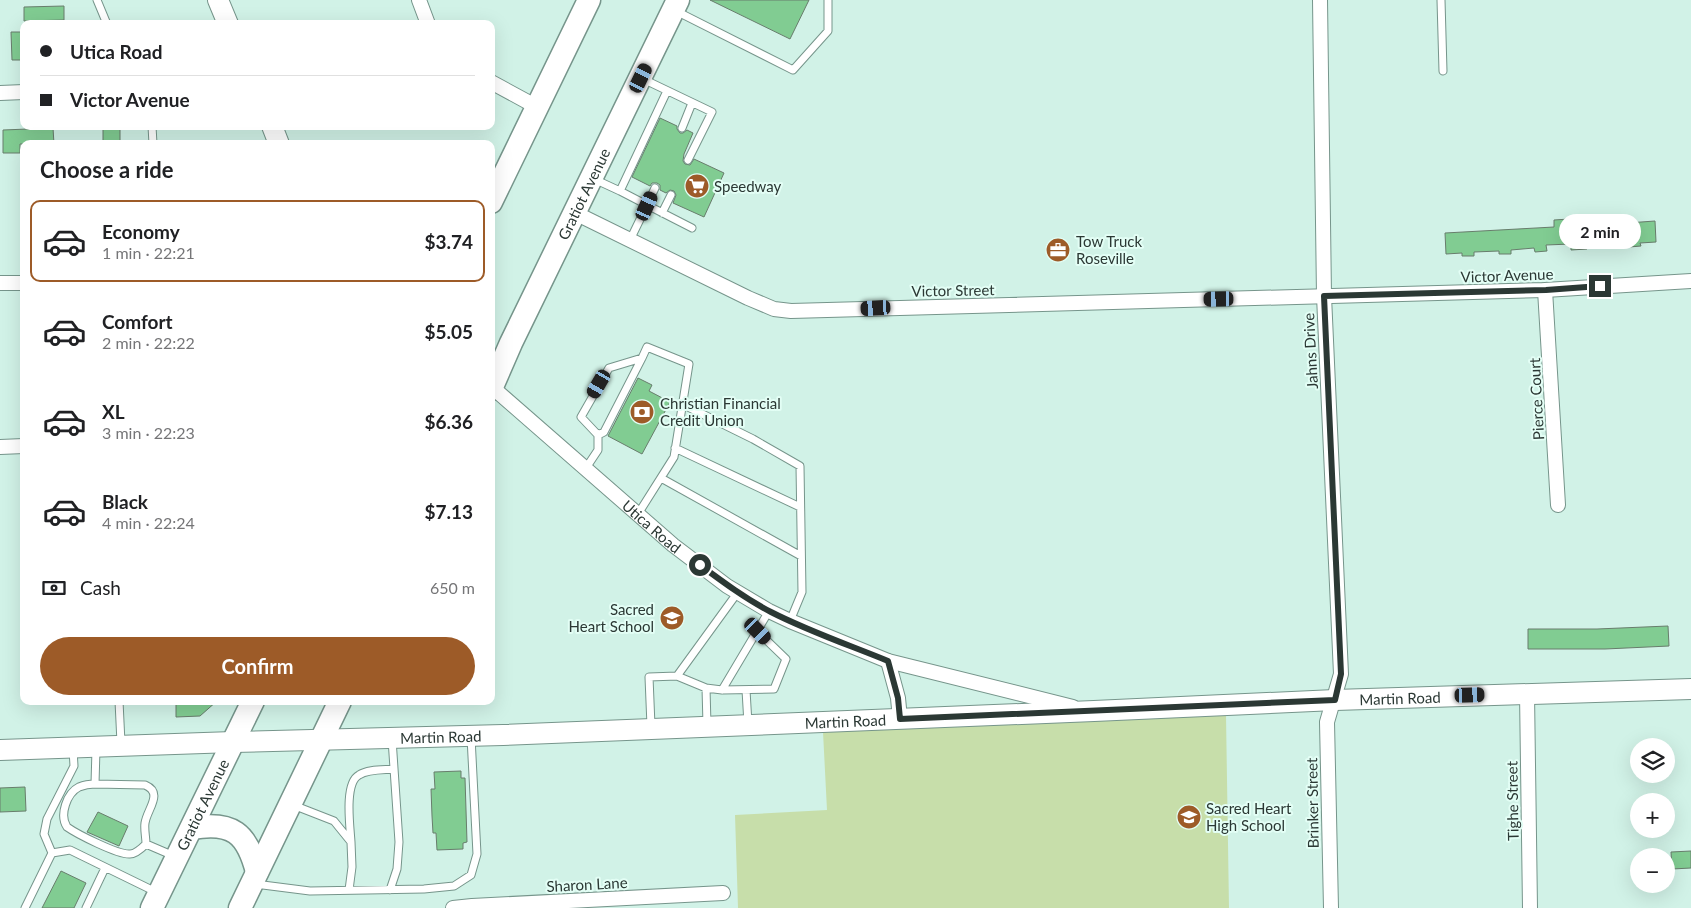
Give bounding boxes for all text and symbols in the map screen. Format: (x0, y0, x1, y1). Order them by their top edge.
text: Utica Road (70, 40, 162, 63)
car (627, 61, 654, 95)
text: Victor Avenue (70, 88, 190, 111)
street label: Gratiot Avenue (554, 145, 614, 243)
text: Choose a ride (40, 156, 174, 183)
supermarket icon: Speedway (684, 173, 710, 199)
place label: Speedway (714, 177, 782, 195)
car (634, 189, 659, 223)
callout: 2 min (1559, 214, 1641, 248)
icon: car (42, 219, 87, 264)
text: Economy (102, 220, 180, 243)
text: 2 min (1580, 222, 1620, 241)
text: $3.74 (424, 230, 473, 253)
place label: Tow Truck Roseville (1076, 232, 1142, 267)
office icon: Tow Truck Roseville (1045, 237, 1071, 263)
text: 1 min · 22:21 (102, 243, 195, 262)
street label: Victor Avenue (1460, 264, 1554, 286)
route end (1589, 275, 1611, 297)
street label: Victor Street (911, 280, 995, 300)
car (1203, 291, 1234, 307)
car (860, 300, 891, 316)
icon: car (42, 309, 87, 354)
text: Comfort (102, 310, 173, 333)
street label: Jahns Drive (1299, 312, 1321, 390)
text: $5.05 (424, 320, 473, 343)
text: 2 min · 22:22 (102, 333, 195, 352)
street label: Pierce Court (1525, 357, 1547, 440)
car (585, 367, 612, 401)
place label: Christian Financial Credit Union (660, 394, 781, 429)
icon: car (42, 399, 87, 444)
bank icon: Christian Financial Credit Union (629, 399, 655, 425)
text: XL (102, 400, 125, 423)
text: $6.36 (424, 410, 473, 433)
text: 3 min · 22:23 (102, 423, 195, 442)
icon: car (42, 489, 87, 534)
text: Black (102, 490, 148, 513)
street label: Utica Road (619, 496, 685, 557)
text: $7.13 (424, 500, 473, 523)
text: 4 min · 22:24 (102, 513, 195, 532)
route start (689, 554, 711, 576)
icon: cash (40, 574, 68, 602)
text: Cash (80, 576, 121, 599)
text: 650 m (430, 578, 475, 597)
place label: Sacred Heart School (569, 600, 654, 635)
school or university icon: Sacred Heart School (659, 605, 685, 631)
car (742, 615, 773, 647)
button: Confirm (40, 637, 475, 695)
car (1454, 687, 1485, 703)
street label: Martin Road (1359, 688, 1441, 708)
street label: Martin Road (804, 710, 887, 732)
street label: Martin Road (400, 727, 482, 747)
map controls (1630, 738, 1675, 893)
button: layers (1630, 738, 1675, 783)
street label: Gratiot Avenue (173, 756, 232, 853)
street label: Brinker Street (1302, 757, 1322, 848)
street label: Tighe Street (1502, 760, 1522, 841)
button: + (1630, 793, 1675, 838)
place label: Sacred Heart High School (1206, 799, 1292, 834)
school or university icon: Sacred Heart High School (1176, 804, 1202, 830)
button: − (1630, 848, 1675, 893)
street label: Sharon Lane (546, 873, 628, 895)

